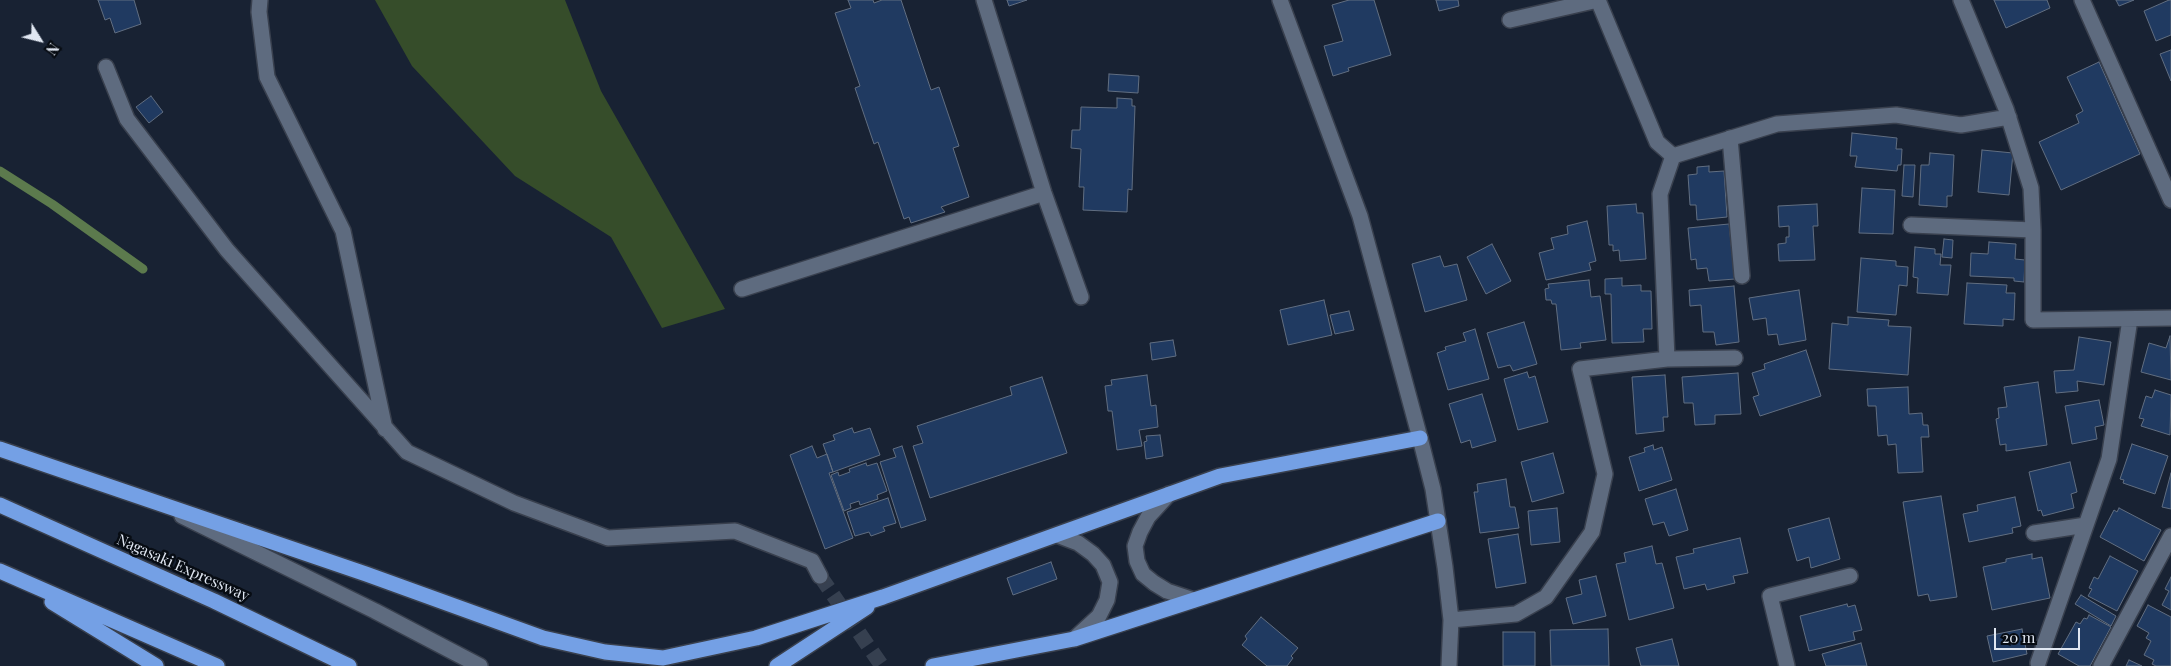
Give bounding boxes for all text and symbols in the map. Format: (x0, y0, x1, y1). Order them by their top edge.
north arrow (15, 15, 65, 65)
text: N (42, 39, 63, 59)
street label: Nagasaki Expressway (114, 531, 252, 605)
scale bar (1996, 618, 2082, 650)
text: 20 m (2002, 627, 2035, 647)

